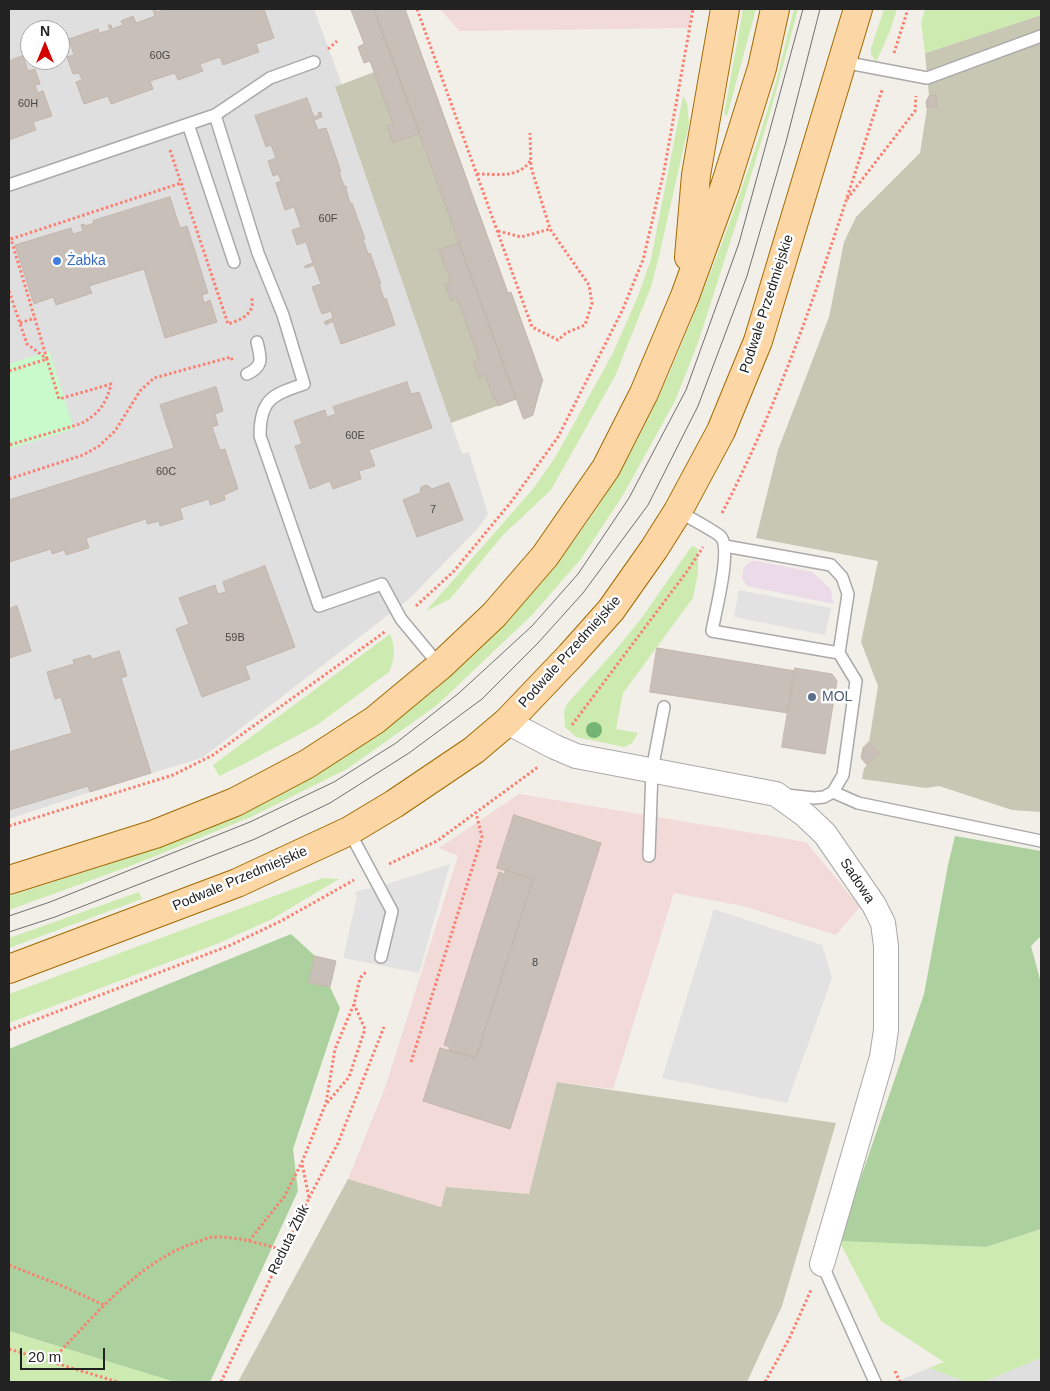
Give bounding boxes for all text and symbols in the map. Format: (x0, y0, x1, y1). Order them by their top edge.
north arrow (20, 20, 70, 70)
text: N (40, 23, 50, 39)
house number: 60G (150, 49, 170, 63)
house number: 60H (18, 97, 38, 111)
house number: 60F (319, 212, 337, 226)
street label: Podwale Przedmiejskie (737, 233, 797, 375)
place label: Żabka (67, 253, 106, 269)
marker: Żabka (51, 255, 63, 267)
house number: 60E (345, 429, 365, 443)
house number: 60C (156, 465, 176, 479)
house number: 7 (430, 503, 436, 517)
street label: Podwale Przedmiejskie (515, 593, 625, 711)
house number: 59B (225, 631, 245, 645)
place label: MOL (822, 689, 852, 705)
marker: MOL (806, 691, 818, 703)
street label: Podwale Przedmiejskie (170, 843, 310, 915)
street label: Sadowa (836, 855, 878, 907)
house number: 8 (532, 956, 538, 970)
street label: Reduta Żbik (265, 1202, 313, 1278)
scale bar (22, 1338, 108, 1370)
text: 20 m (28, 1348, 61, 1365)

